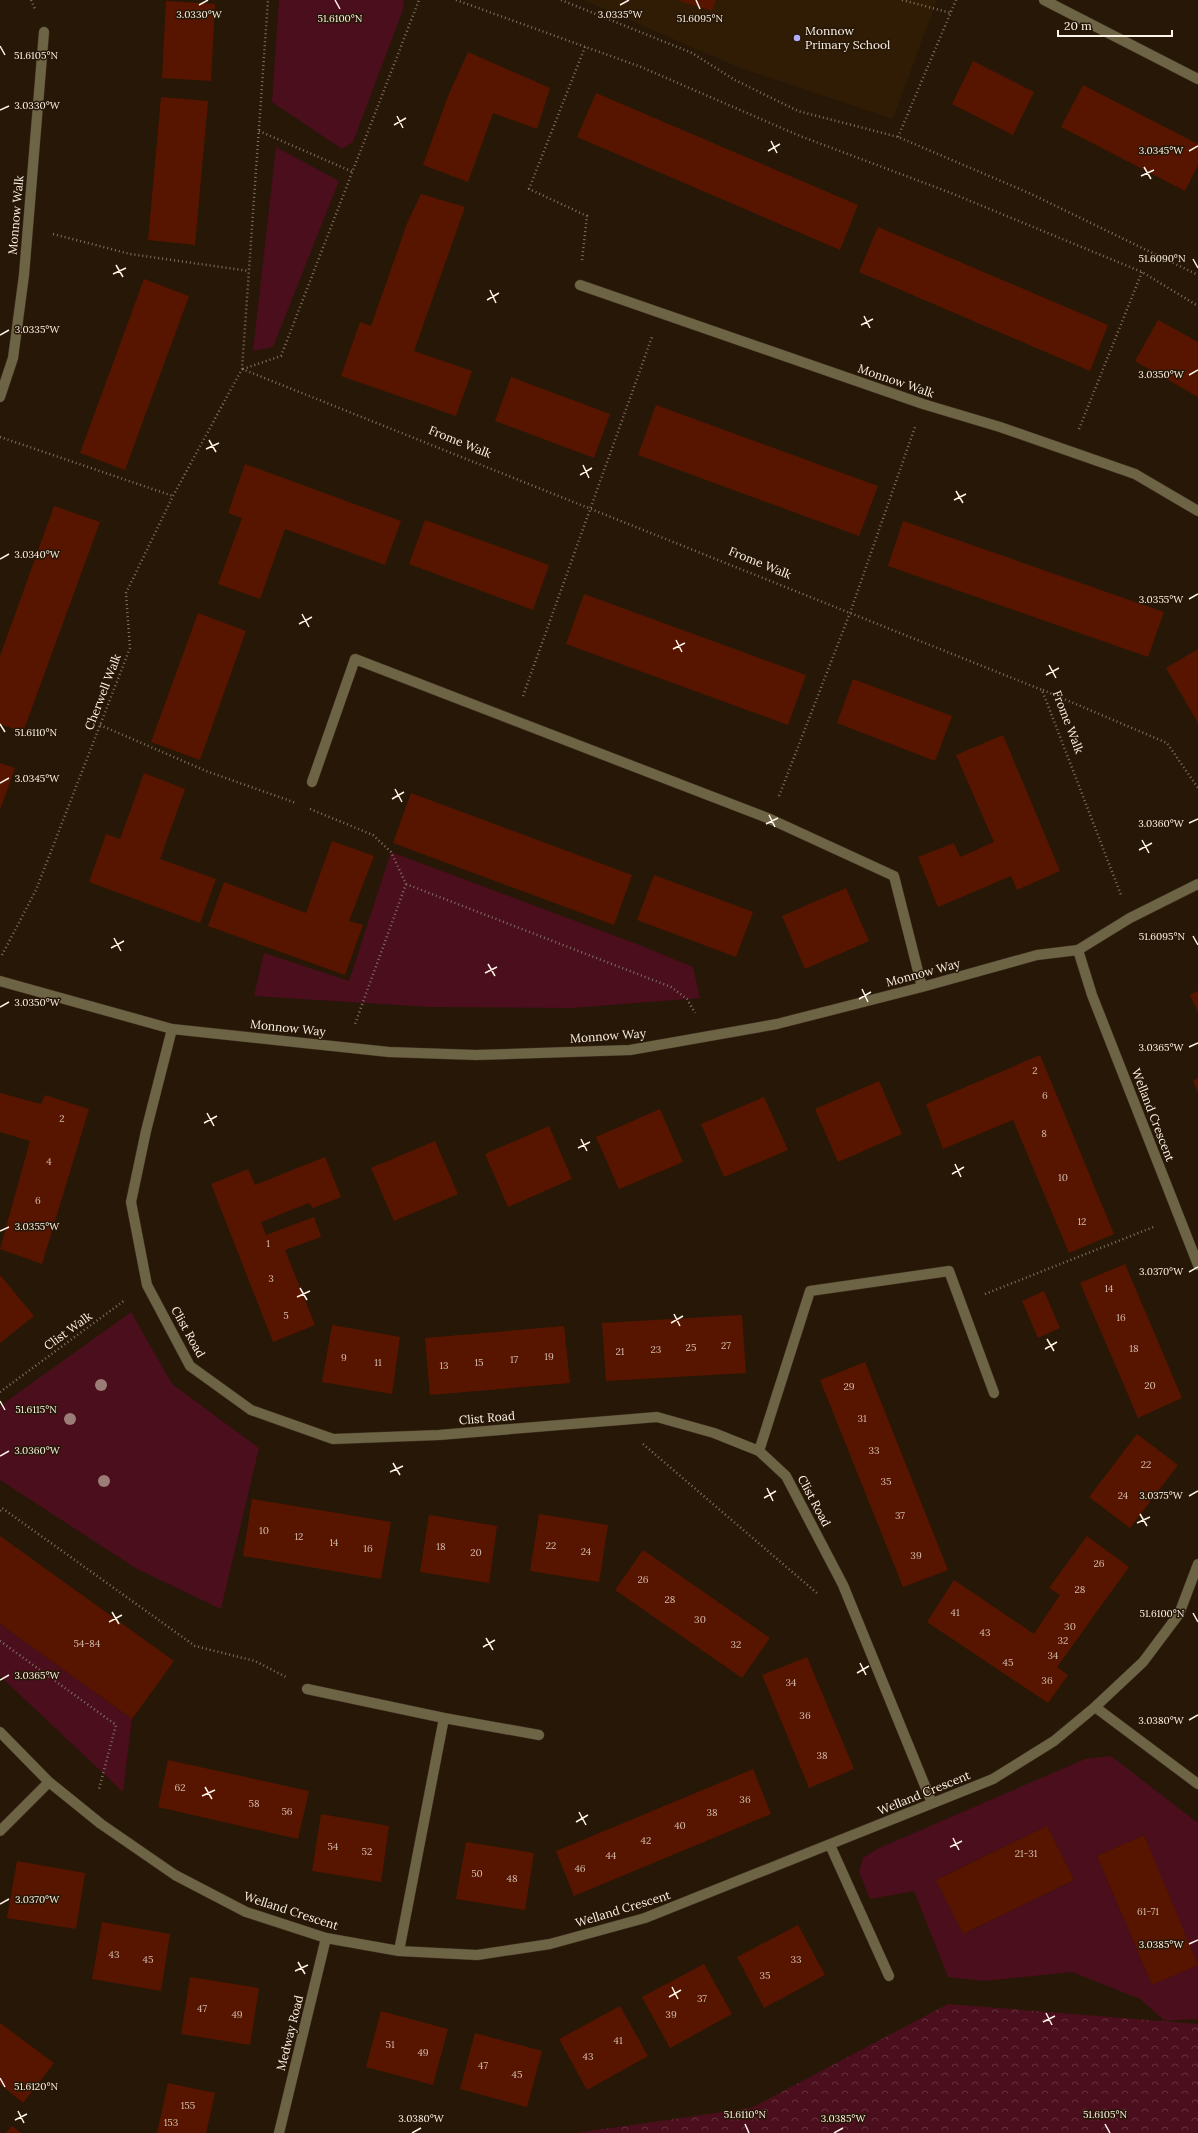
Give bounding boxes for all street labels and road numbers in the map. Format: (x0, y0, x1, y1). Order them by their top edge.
street label: Monnow Walk (5, 174, 26, 255)
street label: Monnow Walk (856, 360, 937, 401)
street label: Frome Walk (427, 422, 494, 461)
street label: Frome Walk (727, 543, 794, 582)
street label: Cherwell Walk (81, 651, 124, 732)
street label: Frome Walk (1050, 688, 1088, 756)
street label: Monnow Way (884, 955, 962, 990)
street label: Monnow Way (249, 1016, 327, 1039)
street label: Monnow Way (569, 1025, 647, 1046)
street label: Welland Crescent (1129, 1066, 1178, 1164)
street label: Clist Road (168, 1304, 209, 1360)
street label: Clist Walk (41, 1308, 95, 1353)
street label: Clist Road (458, 1408, 516, 1427)
street label: Clist Road (795, 1472, 834, 1529)
street label: Welland Crescent (875, 1767, 973, 1818)
street label: Welland Crescent (574, 1887, 672, 1930)
street label: Welland Crescent (242, 1888, 341, 1933)
street label: Medway Road (273, 1994, 306, 2072)

